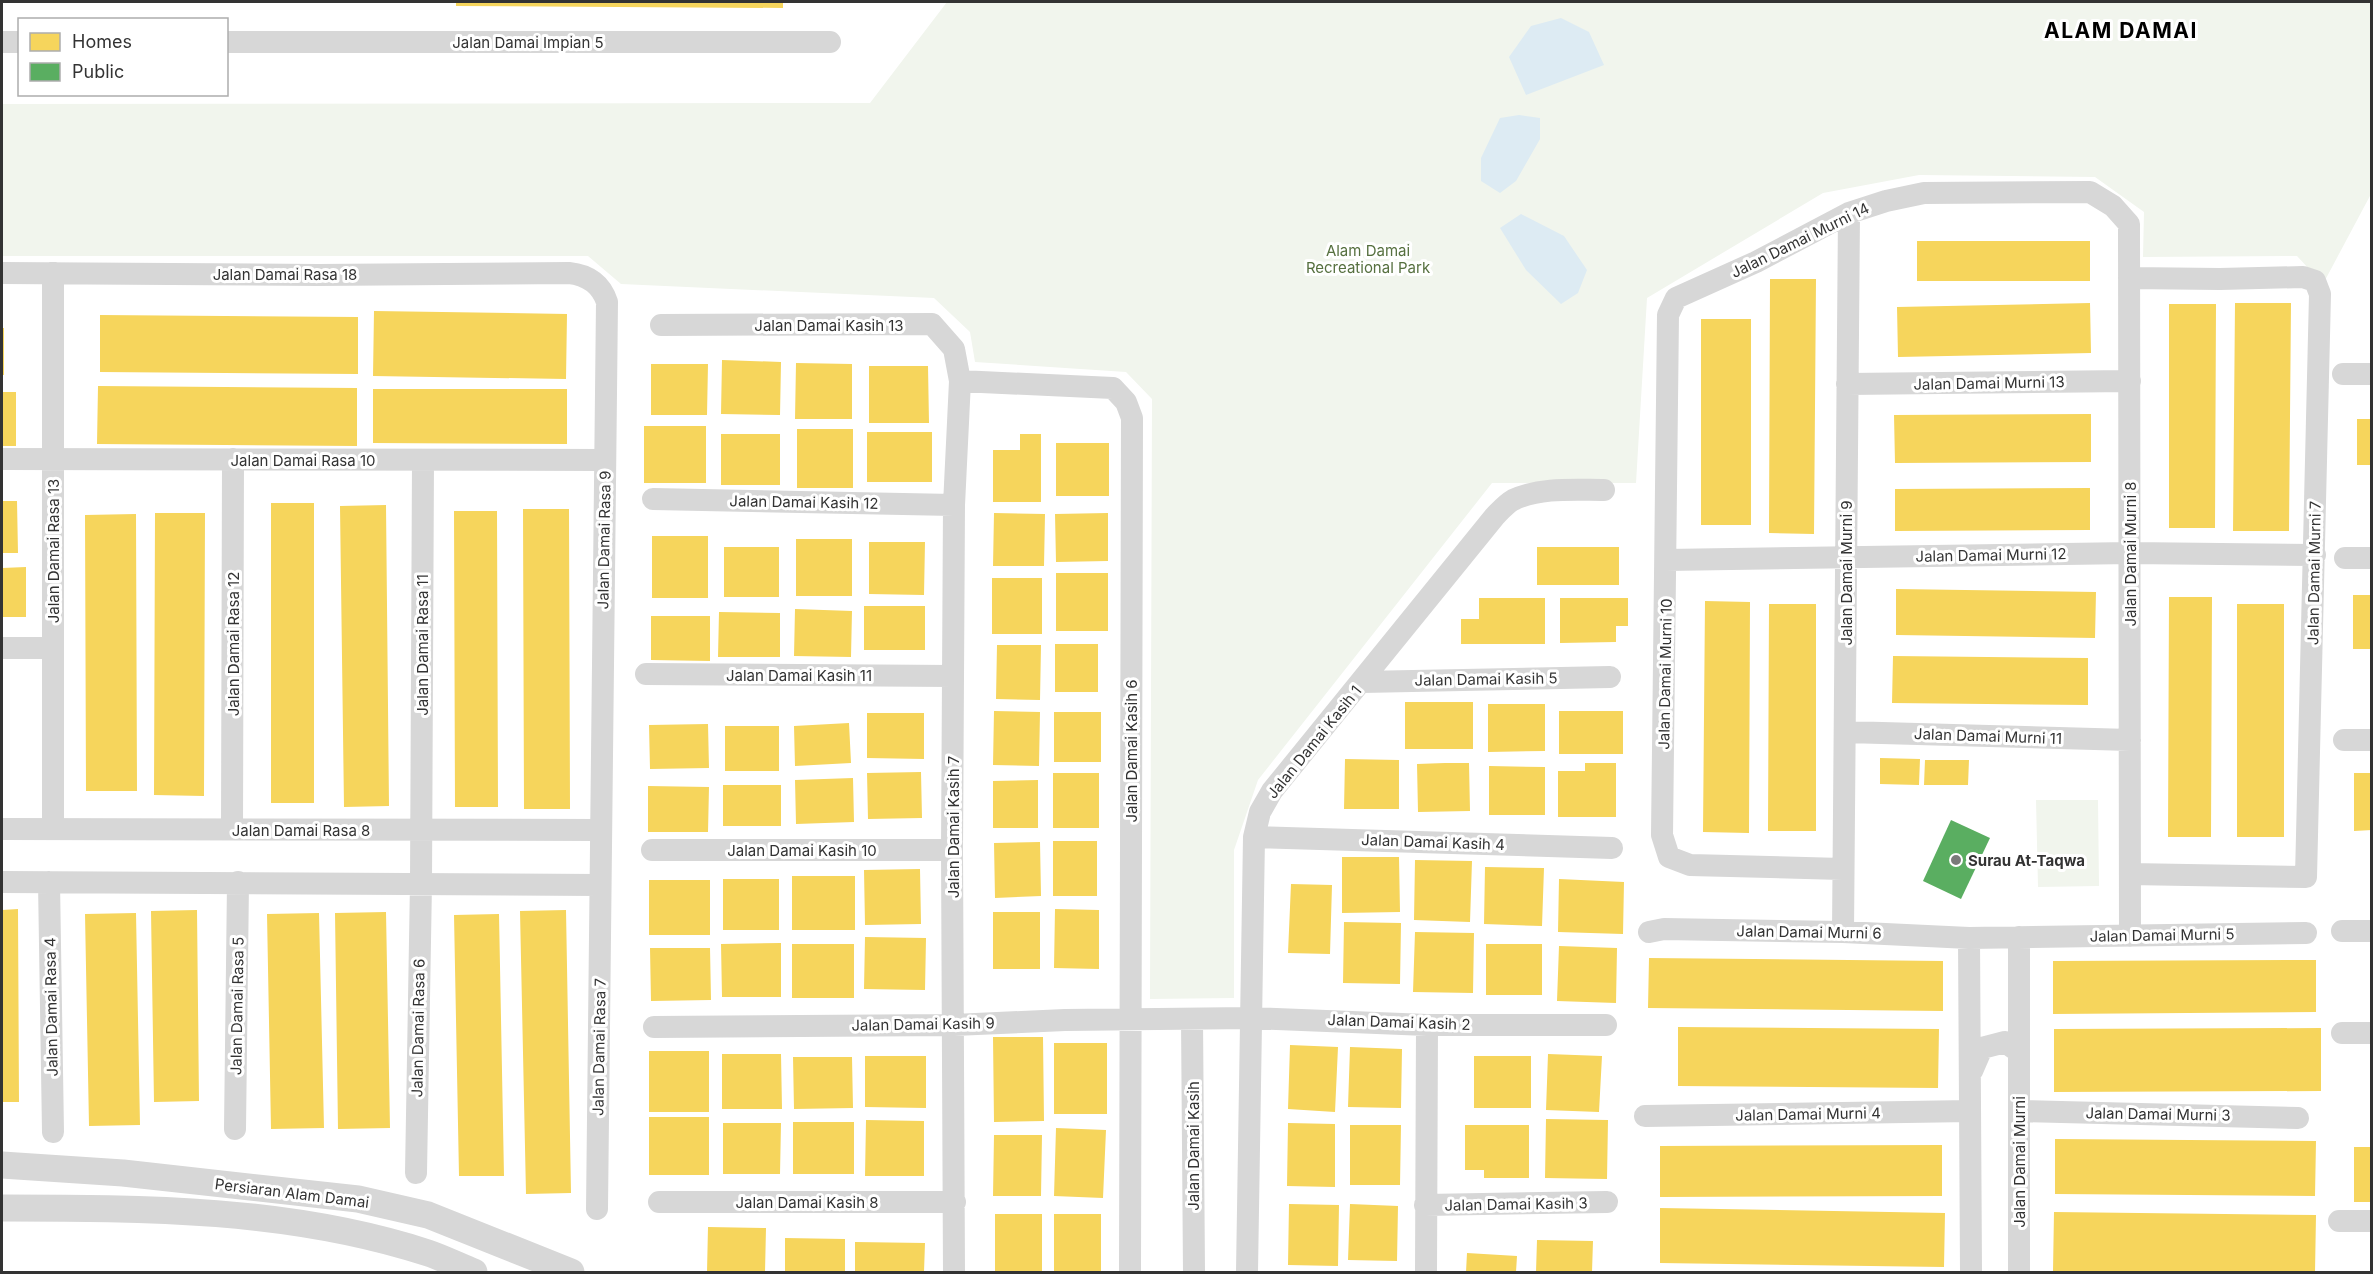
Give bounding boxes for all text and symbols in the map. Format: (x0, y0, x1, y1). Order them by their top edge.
legend (18, 18, 228, 96)
district label: ALAM DAMAI (2044, 18, 2198, 43)
text: Homes (72, 31, 132, 52)
street label: Jalan Damai Impian 5 (452, 33, 604, 52)
text: Public (72, 61, 124, 82)
street label: Jalan Damai Murni 14 (1728, 198, 1872, 282)
park label: Alam Damai Recreational Park (1306, 241, 1431, 277)
street label: Jalan Damai Rasa 18 (213, 265, 357, 284)
street label: Jalan Damai Kasih 13 (754, 316, 904, 335)
street label: Jalan Damai Murni 13 (1913, 372, 2065, 394)
street label: Jalan Damai Rasa 10 (231, 451, 375, 470)
street label: Jalan Damai Rasa 9 (593, 471, 615, 609)
street label: Jalan Damai Rasa 13 (44, 479, 63, 623)
street label: Jalan Damai Murni 8 (2121, 481, 2140, 627)
street label: Jalan Damai Kasih 12 (729, 491, 879, 513)
street label: Jalan Damai Murni 9 (1837, 500, 1856, 646)
street label: Jalan Damai Murni 7 (2303, 501, 2325, 645)
street label: Jalan Damai Murni 12 (1915, 544, 2067, 566)
street label: Jalan Damai Rasa 12 (224, 572, 243, 716)
street label: Jalan Damai Rasa 11 (413, 574, 432, 716)
street label: Jalan Damai Murni 10 (1654, 598, 1676, 750)
street label: Jalan Damai Kasih 11 (726, 666, 872, 685)
street label: Jalan Damai Kasih 5 (1414, 668, 1558, 690)
street label: Jalan Damai Kasih 6 (1122, 679, 1141, 823)
street label: Jalan Damai Kasih 1 (1263, 682, 1365, 802)
street label: Jalan Damai Murni 11 (1914, 724, 2062, 748)
street label: Jalan Damai Kasih 7 (944, 756, 963, 898)
street label: Jalan Damai Rasa 8 (232, 821, 370, 840)
street label: Jalan Damai Kasih 4 (1361, 830, 1505, 854)
street label: Jalan Damai Kasih 10 (727, 841, 877, 860)
place label: Surau At-Taqwa (1968, 851, 2085, 870)
marker: Surau At-Taqwa (1949, 853, 1963, 867)
street label: Jalan Damai Murni 6 (1736, 921, 1882, 943)
street label: Jalan Damai Murni 5 (2089, 924, 2235, 946)
street label: Jalan Damai Rasa 4 (40, 937, 62, 1077)
street label: Jalan Damai Rasa 5 (226, 937, 248, 1075)
street label: Jalan Damai Rasa 6 (407, 959, 429, 1097)
street label: Jalan Damai Rasa 7 (588, 978, 610, 1116)
street label: Jalan Damai Kasih 2 (1327, 1010, 1471, 1034)
street label: Jalan Damai Kasih 9 (851, 1013, 995, 1035)
street label: Jalan Damai Kasih (1184, 1081, 1203, 1211)
street label: Jalan Damai Murni (2010, 1096, 2029, 1228)
street label: Jalan Damai Murni 4 (1735, 1103, 1881, 1125)
street label: Jalan Damai Murni 3 (2085, 1103, 2231, 1125)
street label: Persiaran Alam Damai (214, 1174, 370, 1212)
street label: Jalan Damai Kasih 8 (735, 1193, 879, 1212)
street label: Jalan Damai Kasih 3 (1444, 1193, 1588, 1215)

